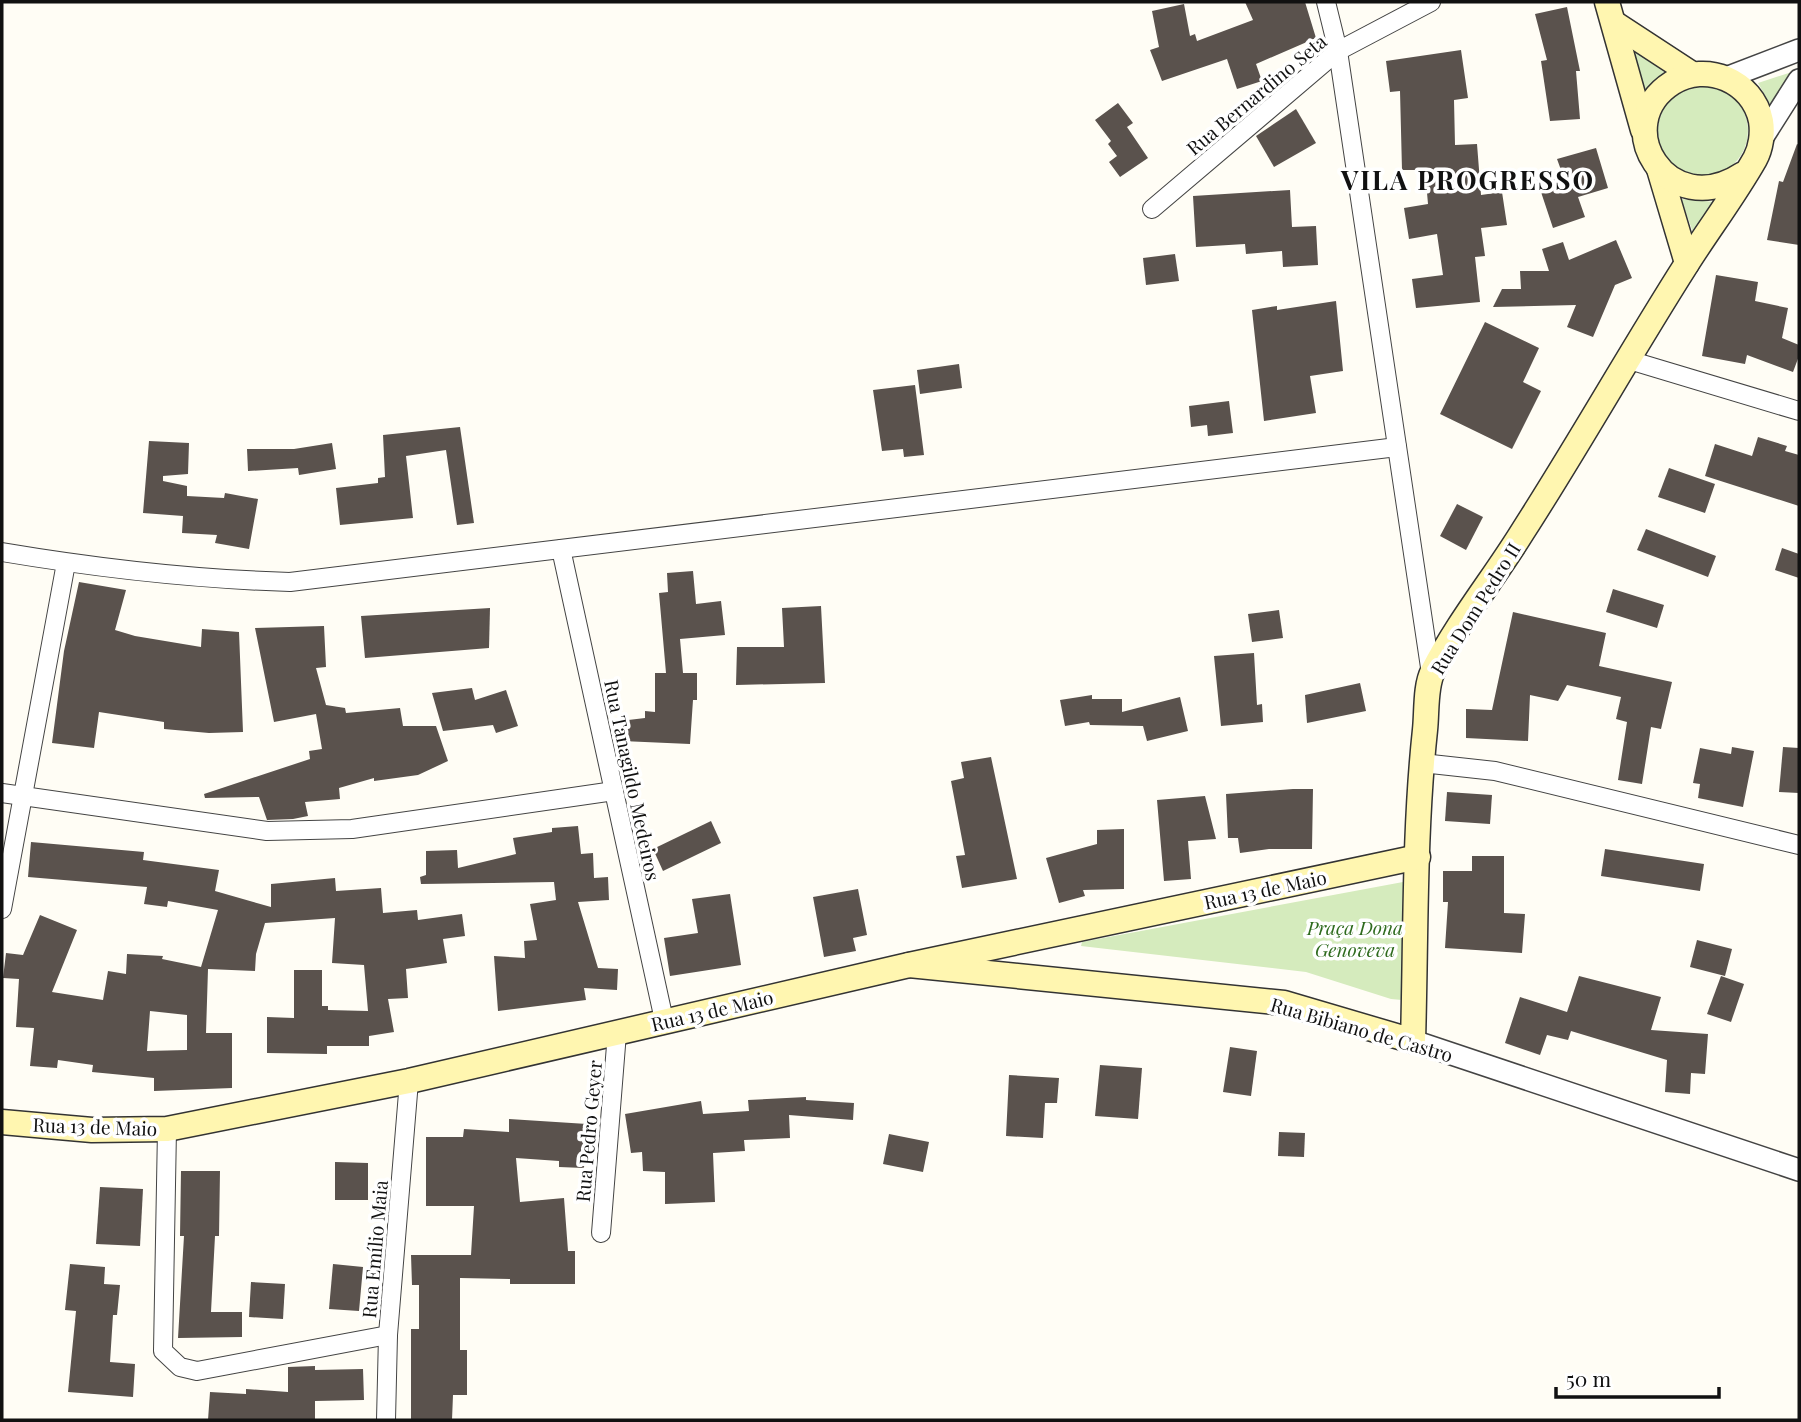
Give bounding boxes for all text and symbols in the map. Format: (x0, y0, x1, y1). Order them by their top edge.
street label: Rua Bernardino Seta (1181, 27, 1332, 160)
district label: VILA PROGRESSO (1340, 162, 1595, 197)
street label: Rua Dom Pedro II (1424, 537, 1526, 679)
street label: Rua Tanagildo Medeiros (599, 677, 667, 883)
street label: Rua 13 de Maio (1201, 863, 1329, 915)
park label: Praça Dona Genoveva (1306, 914, 1403, 962)
street label: Rua 13 de Maio (648, 983, 776, 1037)
street label: Rua Bibiano de Castro (1268, 991, 1456, 1067)
street label: Rua Pedro Geyer (569, 1058, 607, 1203)
street label: Rua 13 de Maio (32, 1111, 158, 1141)
street label: Rua Emílio Maia (355, 1178, 393, 1319)
scale bar (1556, 1356, 1719, 1400)
text: 50 m (1566, 1364, 1612, 1392)

